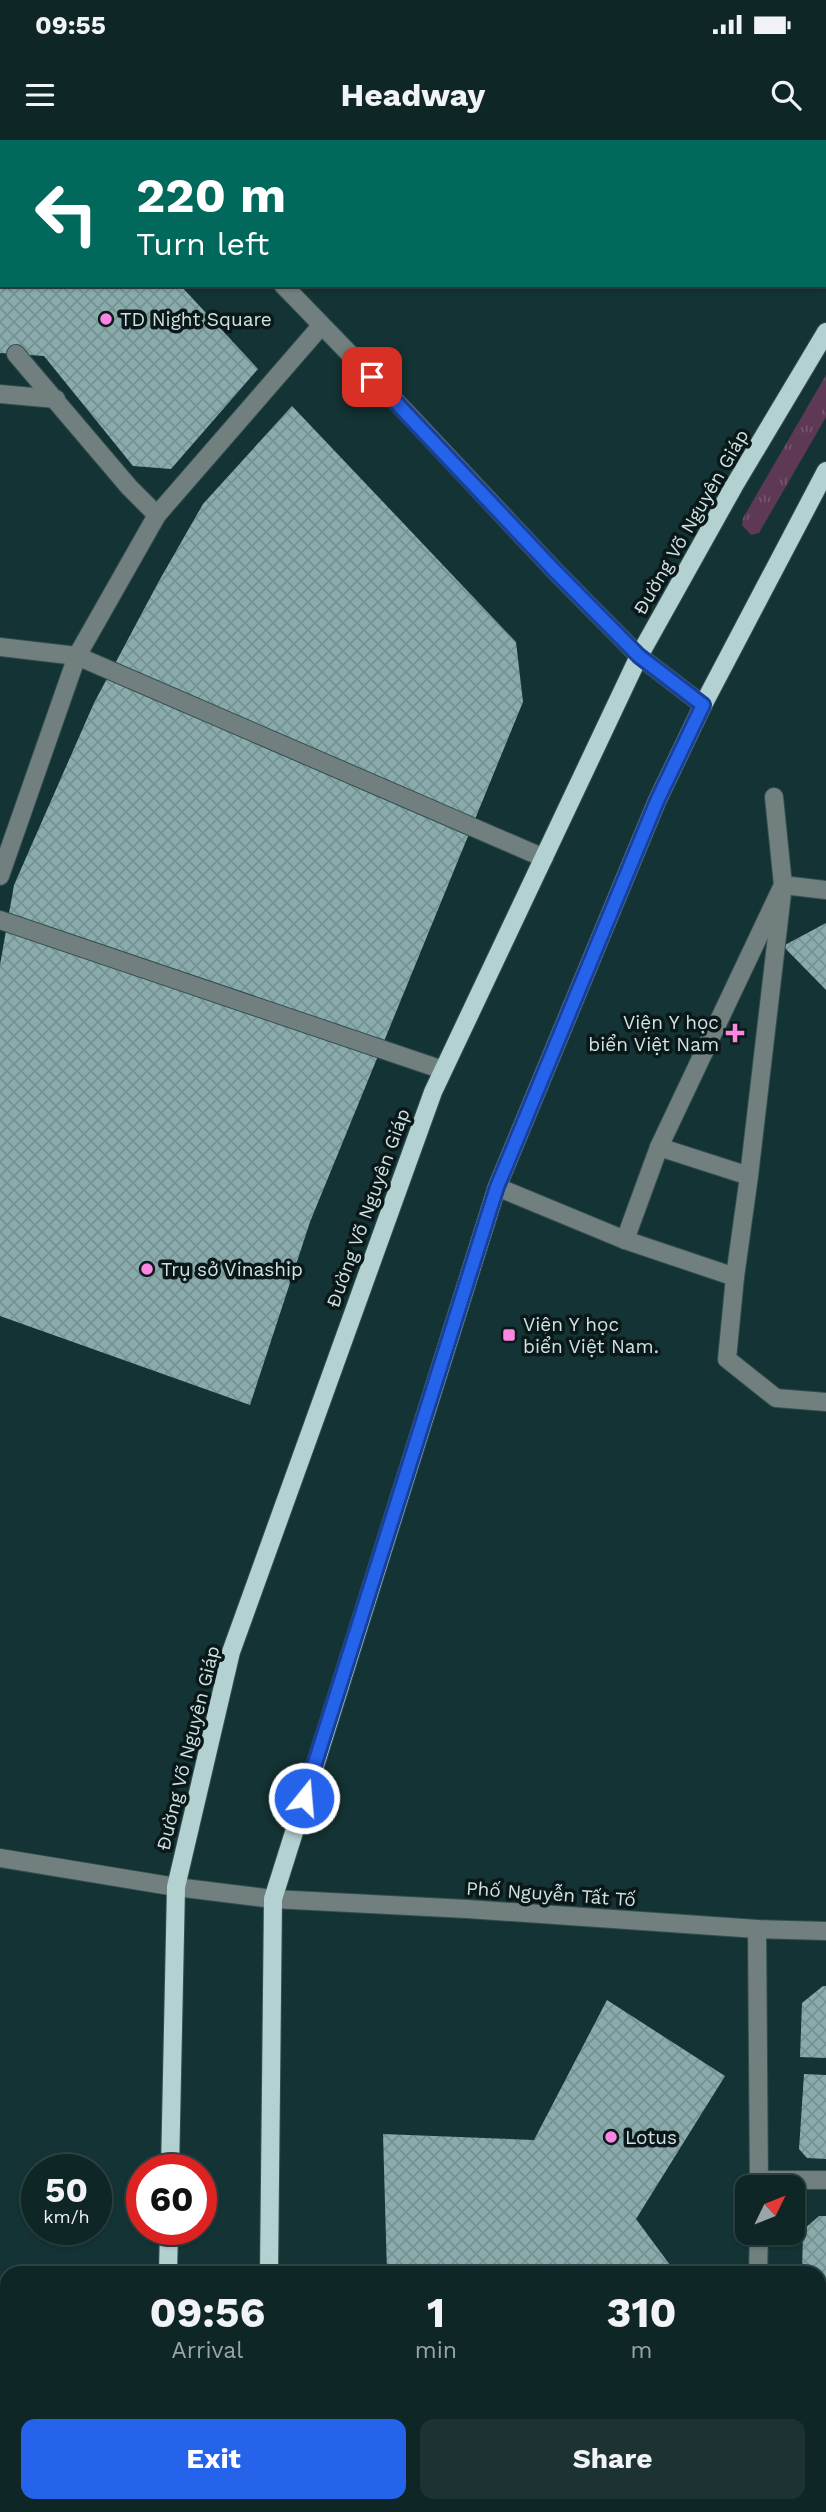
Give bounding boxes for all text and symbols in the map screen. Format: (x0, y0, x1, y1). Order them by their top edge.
text: 09:55 (35, 10, 106, 40)
icon: menu (21, 76, 59, 114)
text: Headway (341, 76, 485, 114)
icon: search (767, 76, 805, 114)
text: 220 m (136, 166, 286, 224)
icon: left (21, 168, 112, 259)
text: Turn left (136, 225, 269, 263)
place label: TD Night Square (120, 308, 272, 331)
marker: TD Night Square (98, 311, 114, 327)
pin (342, 347, 402, 407)
icon: arrive (353, 358, 391, 396)
street label: Đường Võ Nguyên Giáp (628, 425, 754, 619)
place label: Viện Y học biển Việt Nam (588, 1011, 719, 1056)
marker: Viện Y học biển Việt Nam (725, 1023, 745, 1043)
street label: Đường Võ Nguyên Giáp (321, 1105, 415, 1311)
place label: Trụ sở Vinaship (161, 1258, 303, 1281)
marker: Trụ sở Vinaship (139, 1261, 155, 1277)
place label: Viện Y học biển Việt Nam. (523, 1313, 659, 1358)
marker: Viện Y học biển Việt Nam. (501, 1327, 517, 1343)
street label: Đường Võ Nguyên Giáp (151, 1643, 225, 1853)
position arrow (267, 1761, 341, 1835)
street label: Phố Nguyễn Tất Tố (465, 1877, 637, 1911)
place label: Lotus (625, 2126, 677, 2149)
marker: Lotus (603, 2129, 619, 2145)
speed limit sign: 60 (126, 2154, 217, 2245)
text: 50 (45, 2169, 88, 2211)
north arrow (735, 2175, 805, 2245)
map controls (735, 2175, 805, 2245)
text: km/h (43, 2206, 90, 2227)
text: 09:56 (149, 2288, 265, 2337)
text: 1 (427, 2288, 445, 2337)
text: 310 (607, 2288, 677, 2337)
text: Arrival (172, 2337, 243, 2364)
text: min (415, 2337, 457, 2364)
text: m (631, 2337, 653, 2364)
button: Exit (21, 2419, 406, 2499)
button: Share (420, 2419, 805, 2499)

